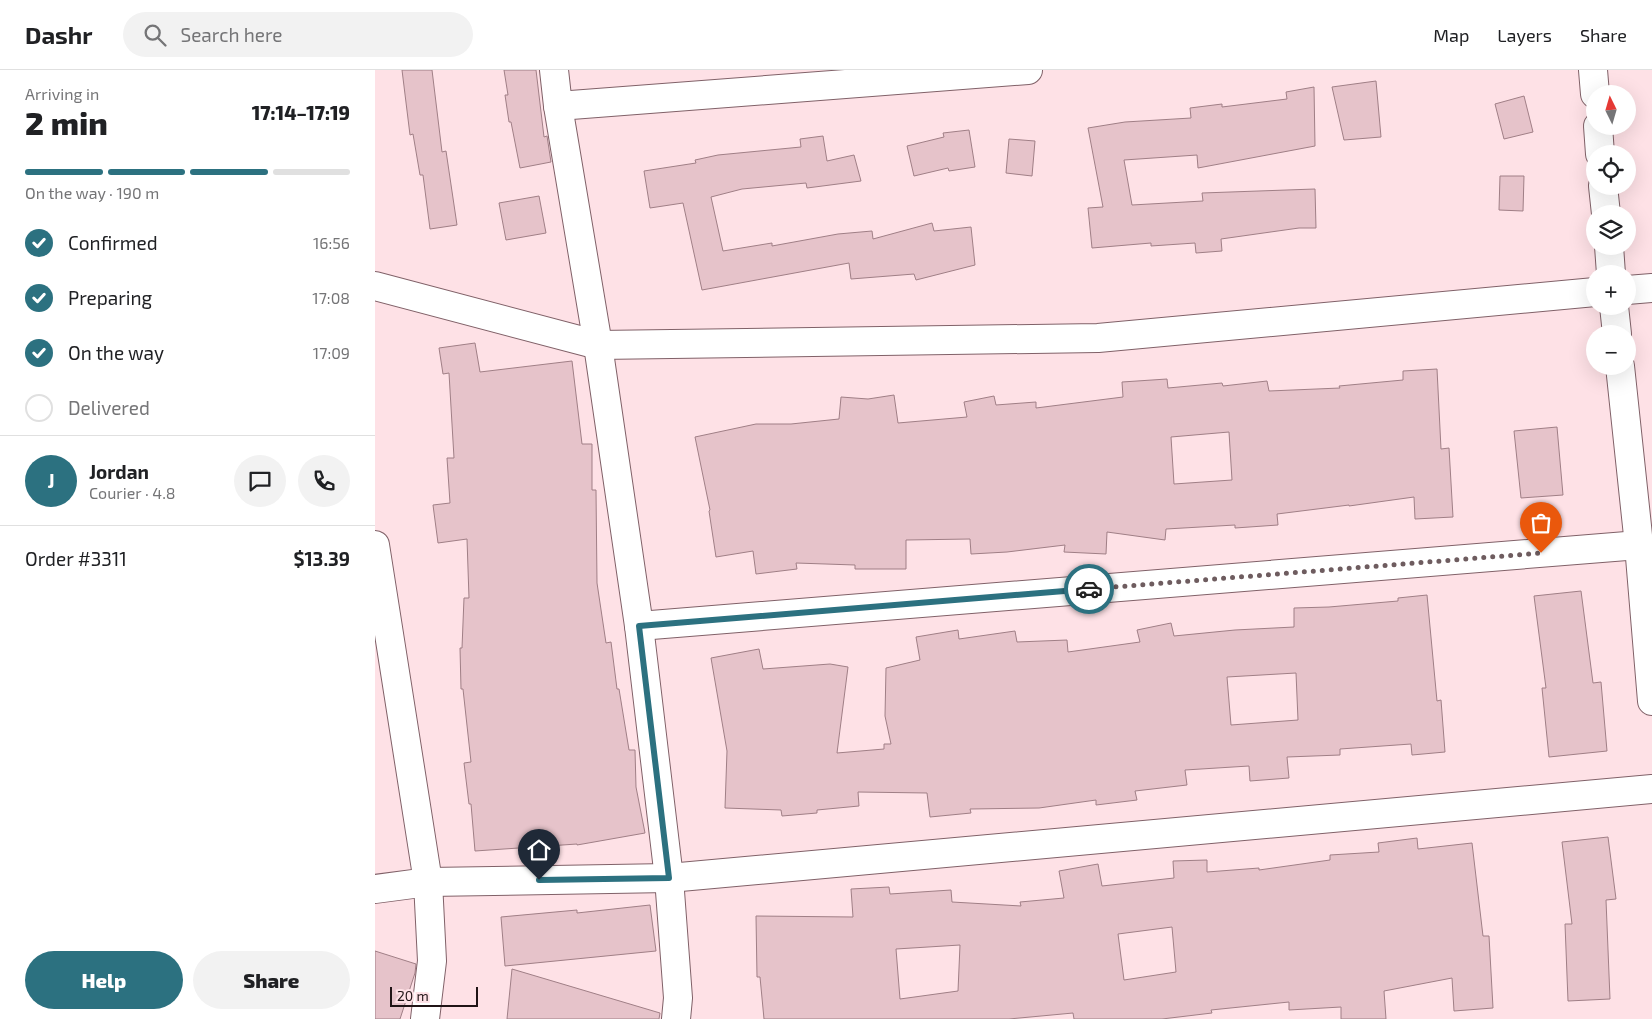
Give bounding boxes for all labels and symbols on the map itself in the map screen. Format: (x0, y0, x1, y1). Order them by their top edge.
north arrow (1586, 85, 1636, 135)
pin (1520, 502, 1562, 553)
courier (1064, 564, 1114, 614)
pin (518, 829, 560, 880)
scale bar (390, 984, 477, 1007)

